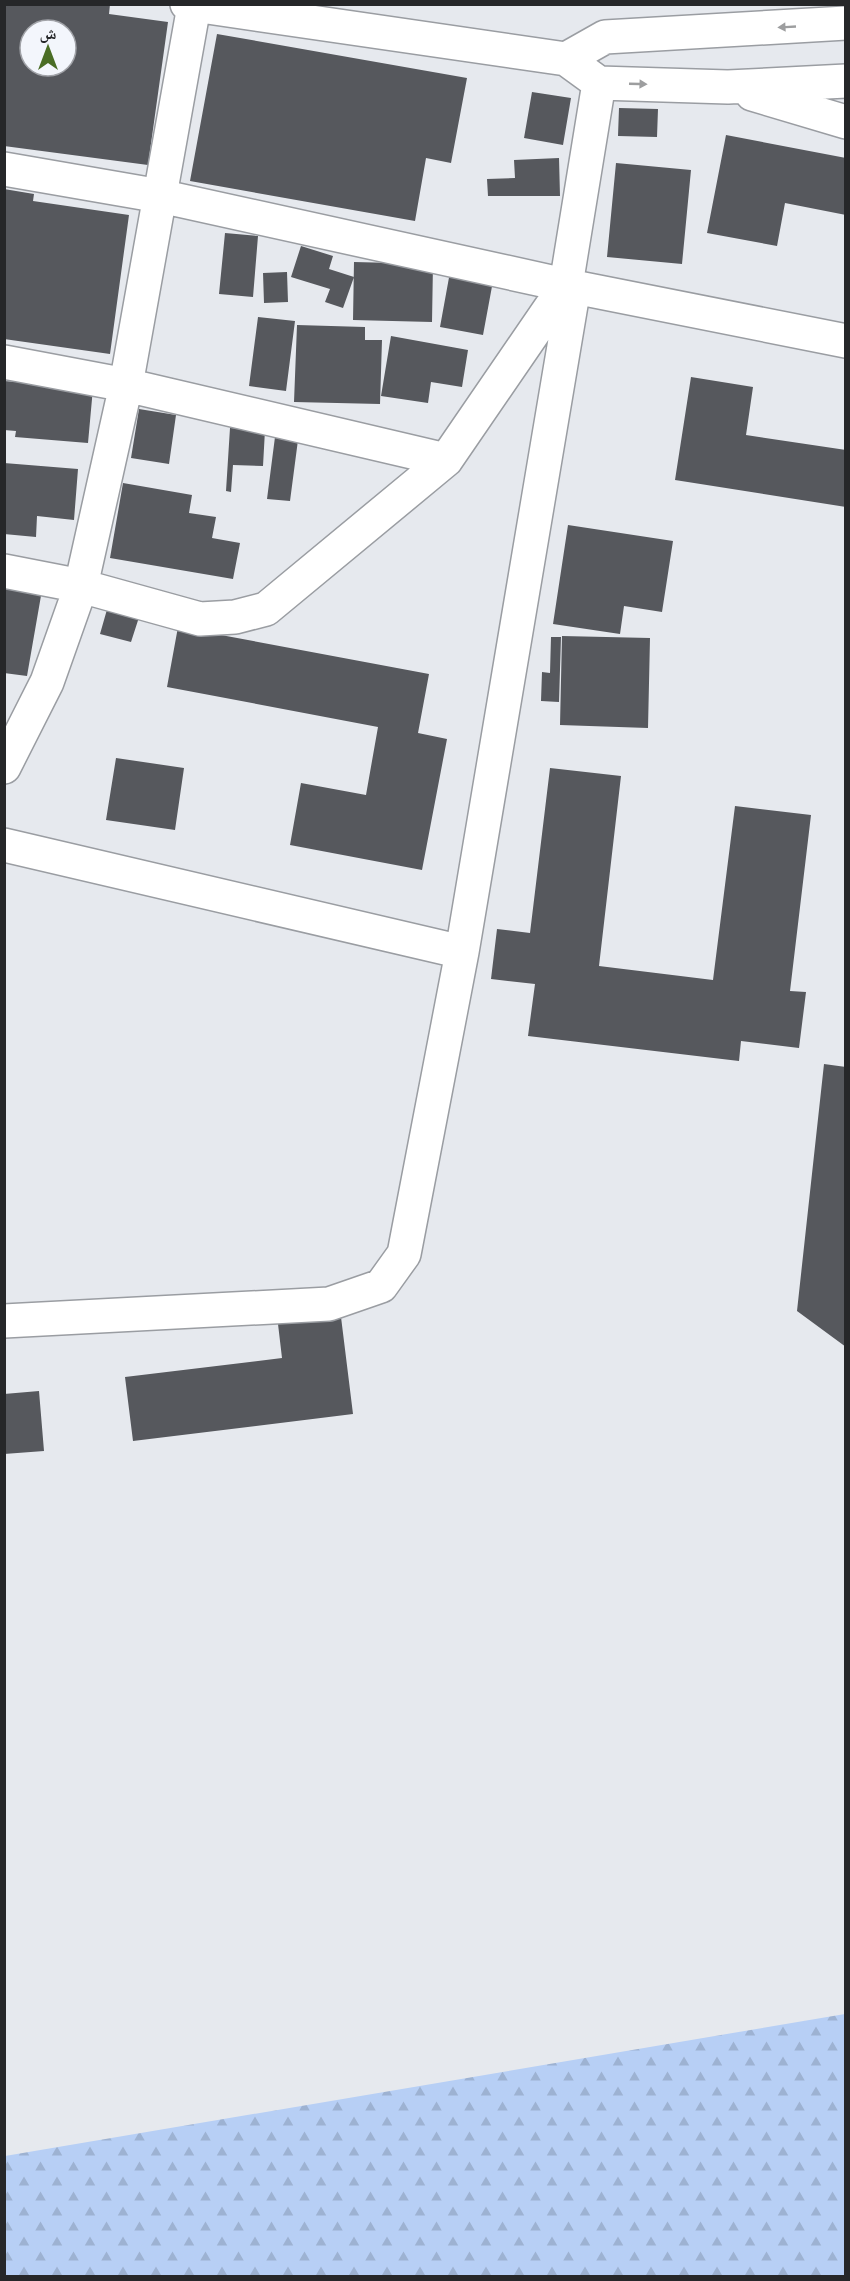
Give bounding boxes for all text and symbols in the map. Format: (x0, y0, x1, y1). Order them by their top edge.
north arrow (18, 18, 78, 78)
one-way arrow (778, 22, 797, 31)
text: ش (40, 23, 57, 43)
one-way arrow (628, 79, 647, 89)

